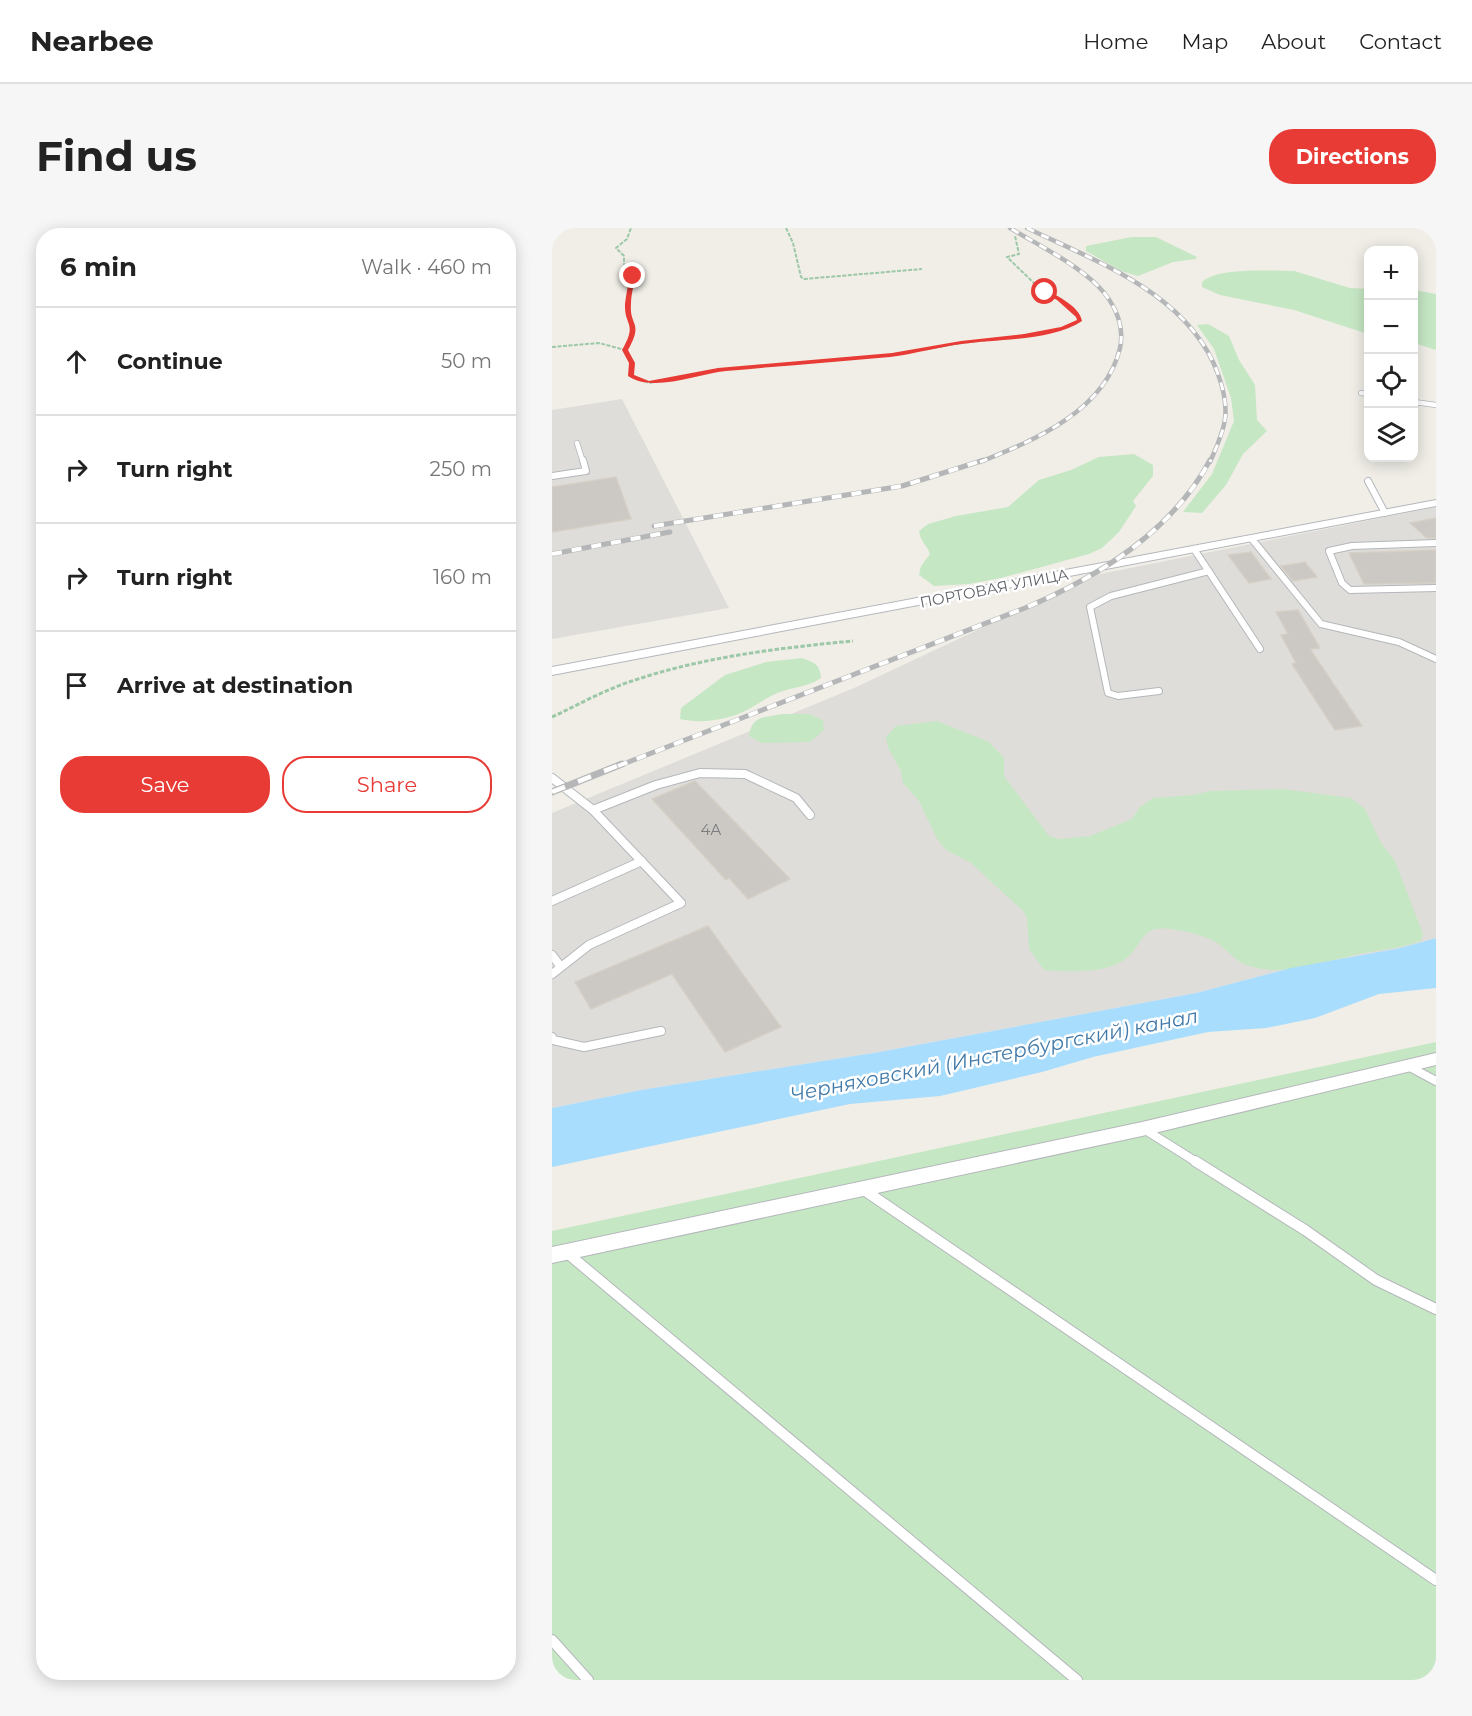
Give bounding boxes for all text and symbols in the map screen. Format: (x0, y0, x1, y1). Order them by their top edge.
text: Nearbee (30, 24, 154, 58)
text: Home (1083, 29, 1148, 54)
text: Map (1181, 29, 1228, 54)
text: About (1261, 29, 1326, 54)
text: Contact (1359, 29, 1442, 54)
button: Directions (1269, 129, 1436, 184)
text: Find us (36, 130, 197, 182)
map controls (1364, 246, 1418, 462)
button: + (1364, 246, 1418, 300)
text: 6 min (60, 251, 137, 283)
text: Walk · 460 m (361, 255, 492, 279)
route end (619, 262, 645, 288)
route start (1031, 278, 1057, 304)
button: − (1364, 300, 1418, 354)
icon: ahead (60, 345, 93, 378)
text: Continue (117, 348, 223, 375)
text: 50 m (441, 349, 492, 373)
button: locate (1364, 354, 1418, 408)
button: layers (1364, 408, 1418, 462)
icon: right (60, 453, 93, 486)
text: Turn right (117, 456, 232, 483)
text: 250 m (430, 457, 492, 481)
icon: right (60, 561, 93, 594)
text: Turn right (117, 564, 232, 591)
street label: ПОРТОВАЯ УЛИЦА (918, 564, 1070, 612)
text: 160 m (433, 565, 492, 589)
icon: arrive (60, 669, 93, 702)
text: Arrive at destination (117, 672, 353, 699)
button: Save (60, 756, 270, 813)
button: Share (282, 756, 492, 813)
house number: 4А (700, 820, 722, 839)
water label: Черняховский (Инстербургский) канал (788, 1004, 1200, 1106)

